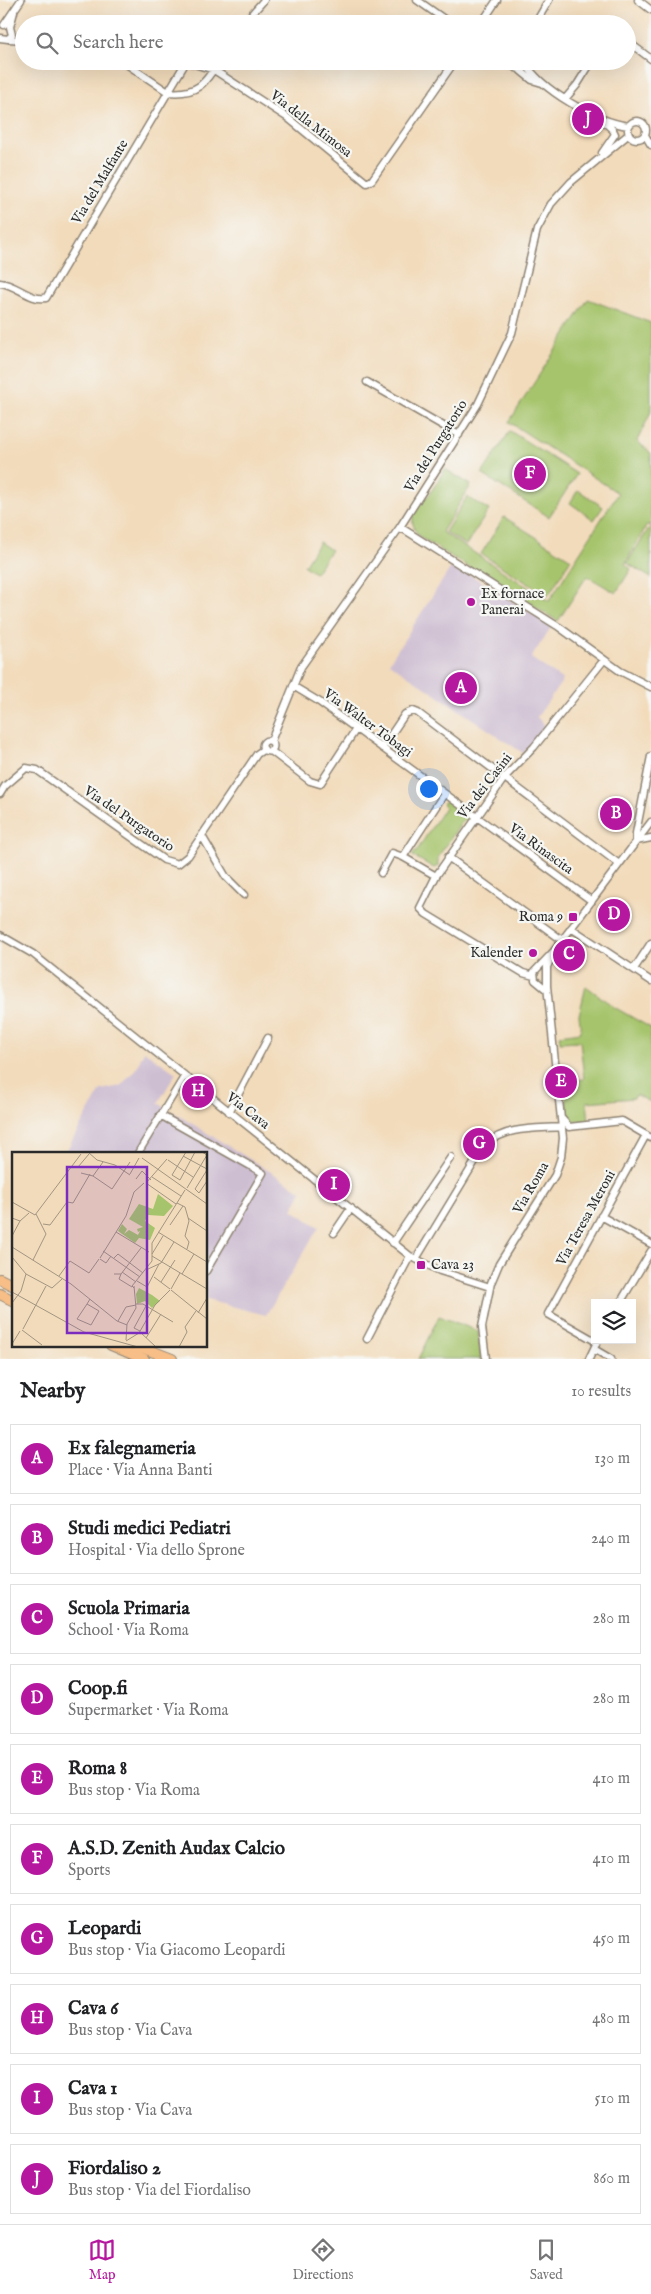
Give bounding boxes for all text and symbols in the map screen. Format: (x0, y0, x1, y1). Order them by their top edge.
search box (15, 15, 636, 70)
icon: search (33, 29, 61, 57)
text: Search here (73, 31, 164, 55)
street label: Via della Mimosa (266, 86, 356, 162)
pin: J (572, 100, 604, 138)
street label: Via del Malfante (67, 136, 133, 228)
street label: Via del Purgatorio (400, 396, 472, 496)
pin: F (514, 455, 546, 493)
place label: Ex fornace Panerai (481, 585, 545, 619)
marker: Ex fornace Panerai (465, 596, 477, 608)
pin: A (445, 669, 477, 707)
street label: Via Walter Tobagi (319, 684, 416, 761)
street label: Via dei Casini (453, 749, 516, 823)
your location (416, 776, 442, 802)
street label: Via del Purgatorio (79, 781, 178, 856)
pin: B (600, 795, 632, 833)
street label: Via Rinascita (504, 819, 578, 879)
pin: D (598, 896, 630, 934)
place label: Roma 9 (519, 908, 563, 926)
marker: Roma 9 (567, 911, 579, 923)
pin: C (553, 936, 585, 974)
place label: Kalender (470, 944, 523, 962)
marker: Kalender (527, 947, 539, 959)
pin: E (545, 1063, 577, 1101)
pin: H (182, 1073, 214, 1111)
street label: Via Cava (222, 1088, 274, 1134)
pin: G (463, 1125, 495, 1163)
inset map (12, 1152, 208, 1346)
street label: Via Roma (508, 1158, 554, 1218)
pin: I (318, 1166, 350, 1204)
street label: Via Teresa Meroni (552, 1167, 620, 1270)
place label: Cava 23 (431, 1256, 474, 1274)
marker: Cava 23 (415, 1259, 427, 1271)
map controls (591, 1299, 636, 1344)
button: layers (591, 1299, 636, 1344)
text: Nearby (20, 1378, 85, 1405)
text: 10 results (571, 1382, 631, 1402)
text: Ex falegnameria (68, 1437, 196, 1461)
text: A (32, 1449, 42, 1469)
text: 130 m (594, 1449, 630, 1469)
text: Place · Via Anna Banti (68, 1461, 212, 1481)
text: Studi medici Pediatri (68, 1517, 231, 1541)
text: B (32, 1529, 42, 1549)
text: 240 m (591, 1529, 630, 1549)
text: Hospital · Via dello Sprone (68, 1541, 245, 1561)
text: Scuola Primaria (68, 1597, 190, 1621)
text: C (31, 1609, 43, 1629)
text: 280 m (593, 1609, 630, 1629)
text: School · Via Roma (68, 1621, 189, 1641)
text: Coop.fi (68, 1677, 128, 1701)
text: D (31, 1689, 43, 1709)
text: 280 m (593, 1689, 630, 1709)
text: Supermarket · Via Roma (68, 1701, 228, 1721)
text: Roma 8 (68, 1757, 127, 1781)
text: E (31, 1769, 43, 1789)
text: 410 m (593, 1769, 630, 1789)
text: Bus stop · Via Roma (68, 1781, 200, 1801)
text: A.S.D. Zenith Audax Calcio (68, 1837, 285, 1861)
text: F (32, 1849, 42, 1869)
text: 410 m (593, 1849, 630, 1869)
text: Sports (68, 1861, 110, 1881)
text: Leopardi (68, 1917, 141, 1941)
text: G (31, 1929, 43, 1949)
text: 450 m (593, 1929, 630, 1949)
text: Bus stop · Via Giacomo Leopardi (68, 1941, 286, 1961)
text: Cava 6 (68, 1997, 118, 2021)
text: H (30, 2009, 44, 2029)
text: 480 m (592, 2009, 630, 2029)
text: Bus stop · Via Cava (68, 2021, 192, 2041)
text: Cava 1 (68, 2077, 117, 2101)
text: I (34, 2089, 40, 2109)
text: 510 m (595, 2089, 630, 2109)
text: Bus stop · Via Cava (68, 2101, 192, 2121)
text: Fiordaliso 2 (68, 2157, 161, 2181)
text: J (34, 2169, 40, 2189)
text: 860 m (593, 2169, 630, 2189)
text: Bus stop · Via del Fiordaliso (68, 2181, 251, 2201)
tab: Map (88, 2236, 116, 2284)
tab: Directions (292, 2236, 353, 2284)
tab: Saved (530, 2236, 563, 2284)

